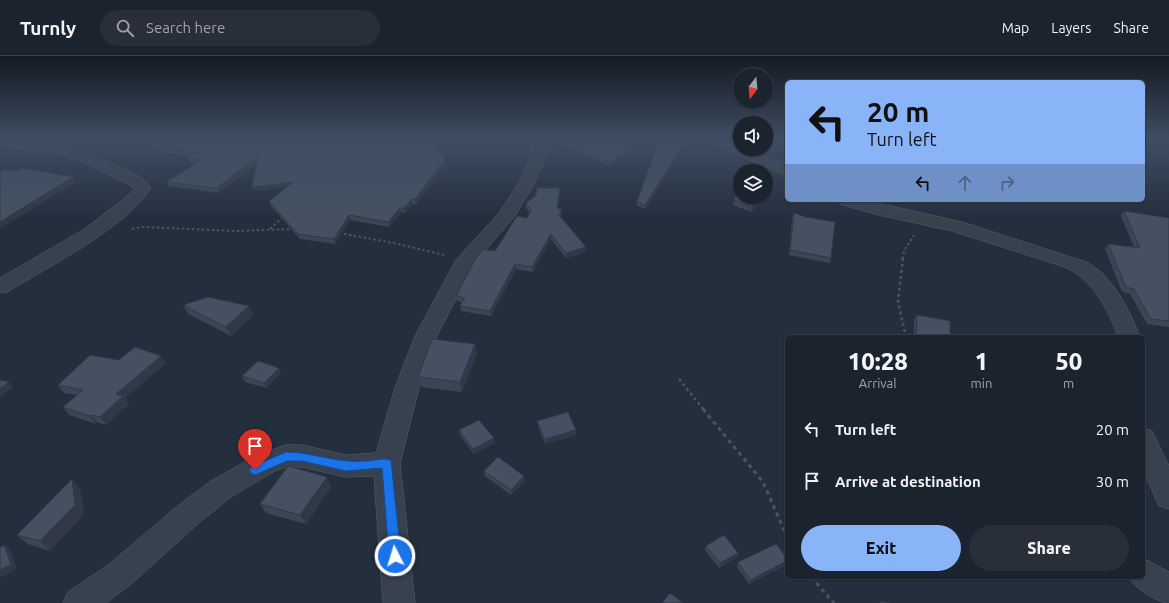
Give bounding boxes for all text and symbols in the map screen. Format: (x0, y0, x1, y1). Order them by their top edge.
search box (100, 10, 380, 46)
text: Turnly (20, 17, 76, 39)
icon: search (114, 17, 136, 39)
text: Search here (146, 19, 225, 36)
text: Map (1002, 20, 1029, 36)
text: Layers (1051, 20, 1091, 36)
text: Share (1113, 20, 1149, 36)
north arrow (733, 68, 773, 108)
map controls (733, 68, 773, 204)
icon: left (801, 96, 853, 148)
text: 20 m (867, 96, 929, 127)
button: sound (733, 116, 773, 156)
text: Turn left (867, 129, 937, 149)
button: layers (733, 164, 773, 204)
icon: left (912, 172, 934, 194)
icon: ahead (954, 172, 976, 194)
icon: right (996, 172, 1018, 194)
text: 10:28 (848, 348, 908, 375)
text: 1 (975, 348, 988, 375)
text: 50 (1055, 348, 1082, 375)
text: Arrival (859, 376, 897, 390)
text: min (971, 376, 992, 390)
text: m (1063, 376, 1074, 390)
icon: left (801, 418, 823, 440)
text: Turn left (835, 421, 896, 438)
text: 20 m (1096, 421, 1129, 438)
pin (238, 429, 272, 470)
icon: arrive (244, 435, 266, 457)
icon: arrive (801, 470, 823, 492)
text: Arrive at destination (835, 473, 981, 490)
text: 30 m (1096, 473, 1129, 490)
button: Exit (801, 525, 961, 571)
button: Share (969, 525, 1129, 571)
position arrow (374, 535, 416, 577)

